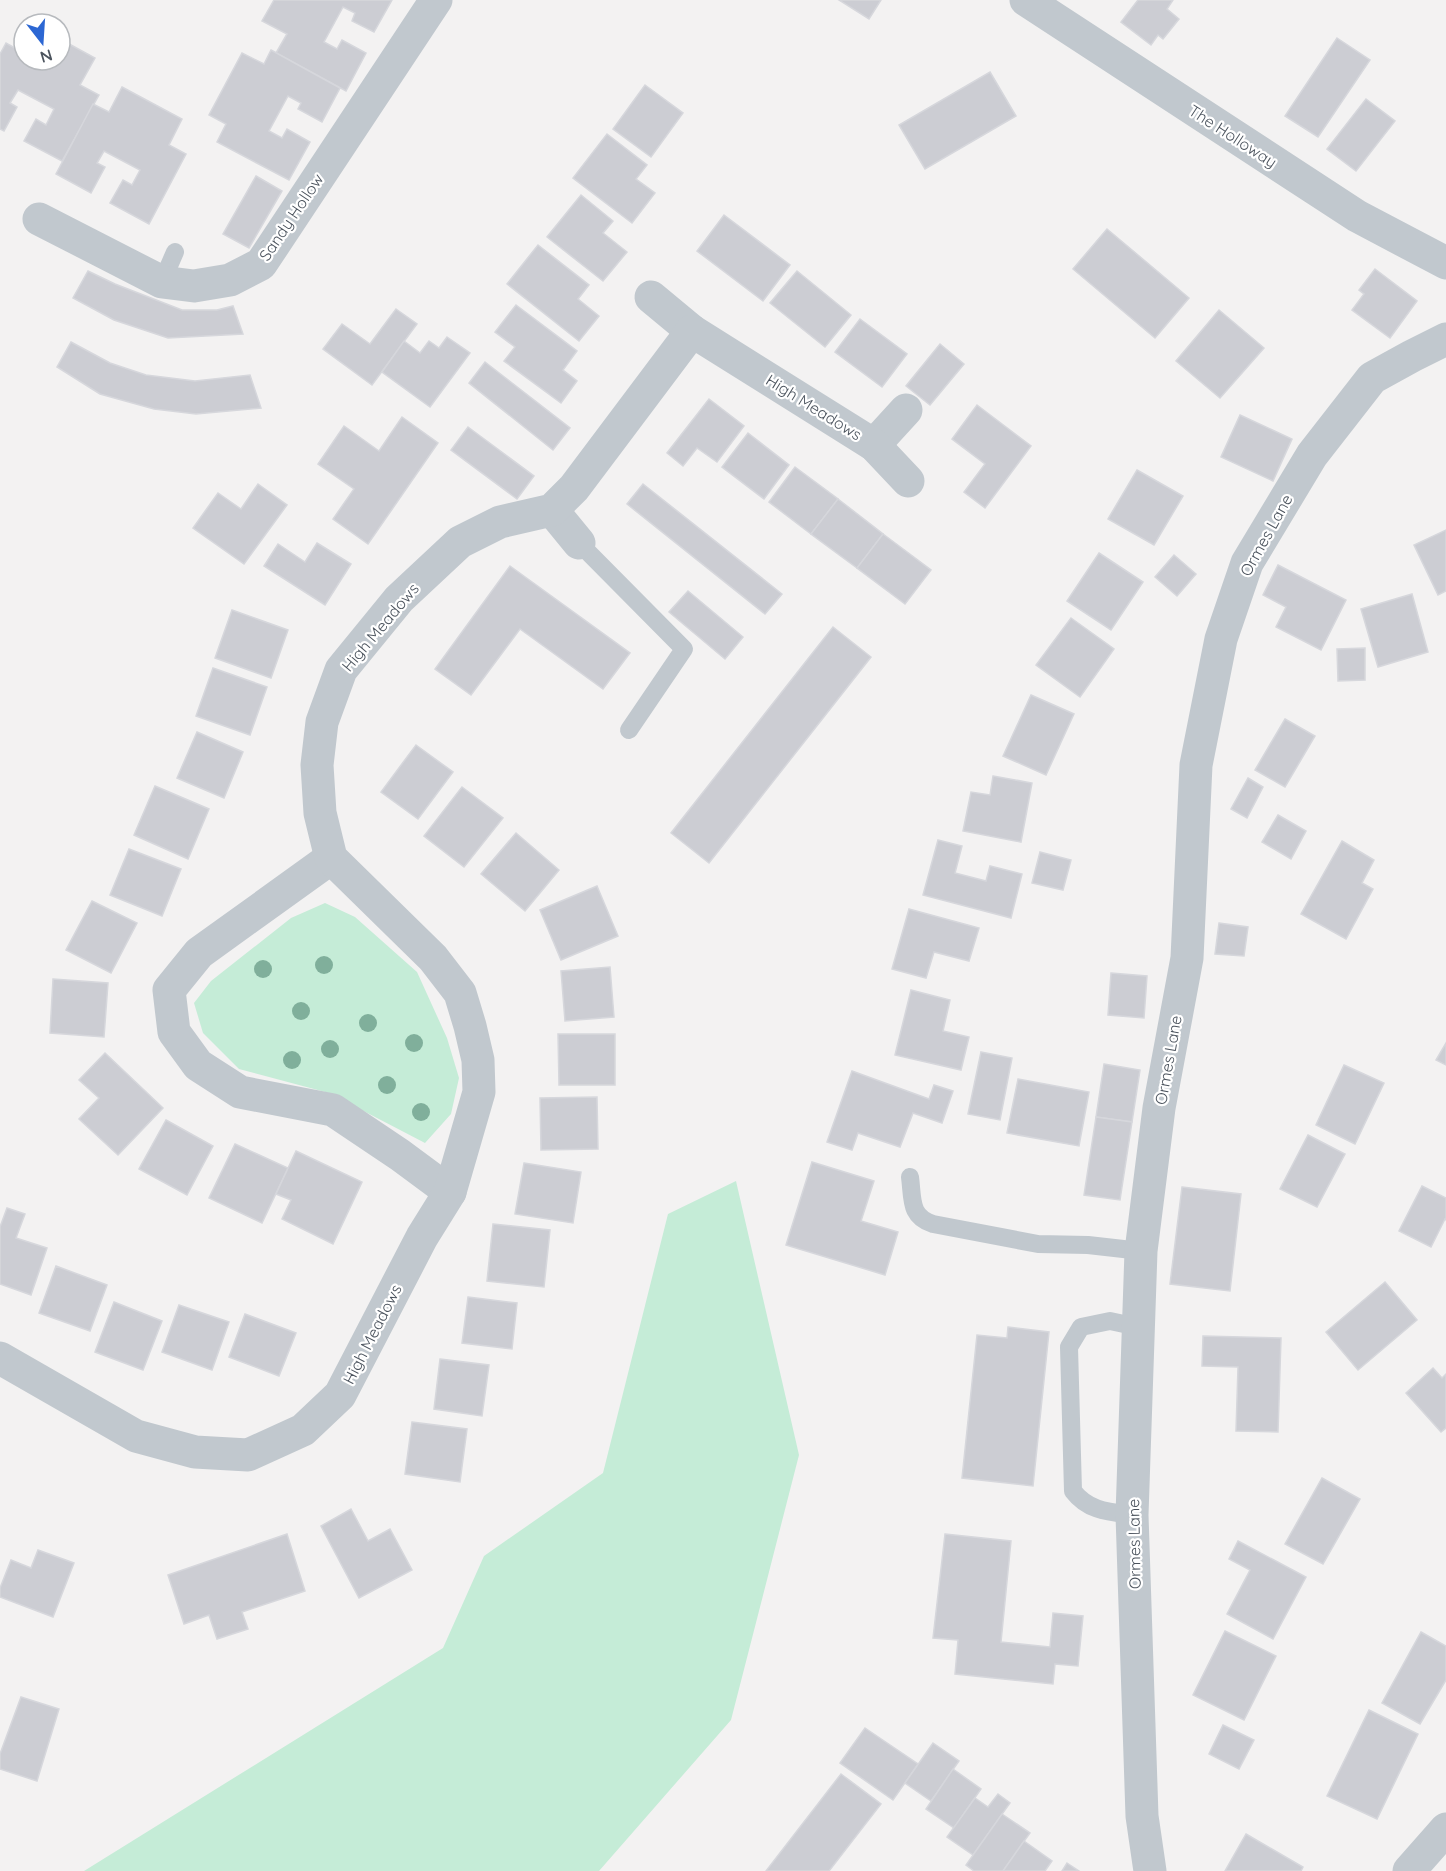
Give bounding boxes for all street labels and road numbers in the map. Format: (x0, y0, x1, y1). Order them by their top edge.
street label: The Holloway (1185, 100, 1281, 172)
street label: Sandy Hollow (254, 169, 328, 265)
street label: High Meadows (762, 370, 866, 444)
street label: Ormes Lane (1235, 491, 1297, 579)
street label: High Meadows (337, 579, 423, 675)
street label: Ormes Lane (1150, 1014, 1186, 1106)
street label: High Meadows (338, 1281, 406, 1387)
street label: Ormes Lane (1123, 1499, 1145, 1589)

